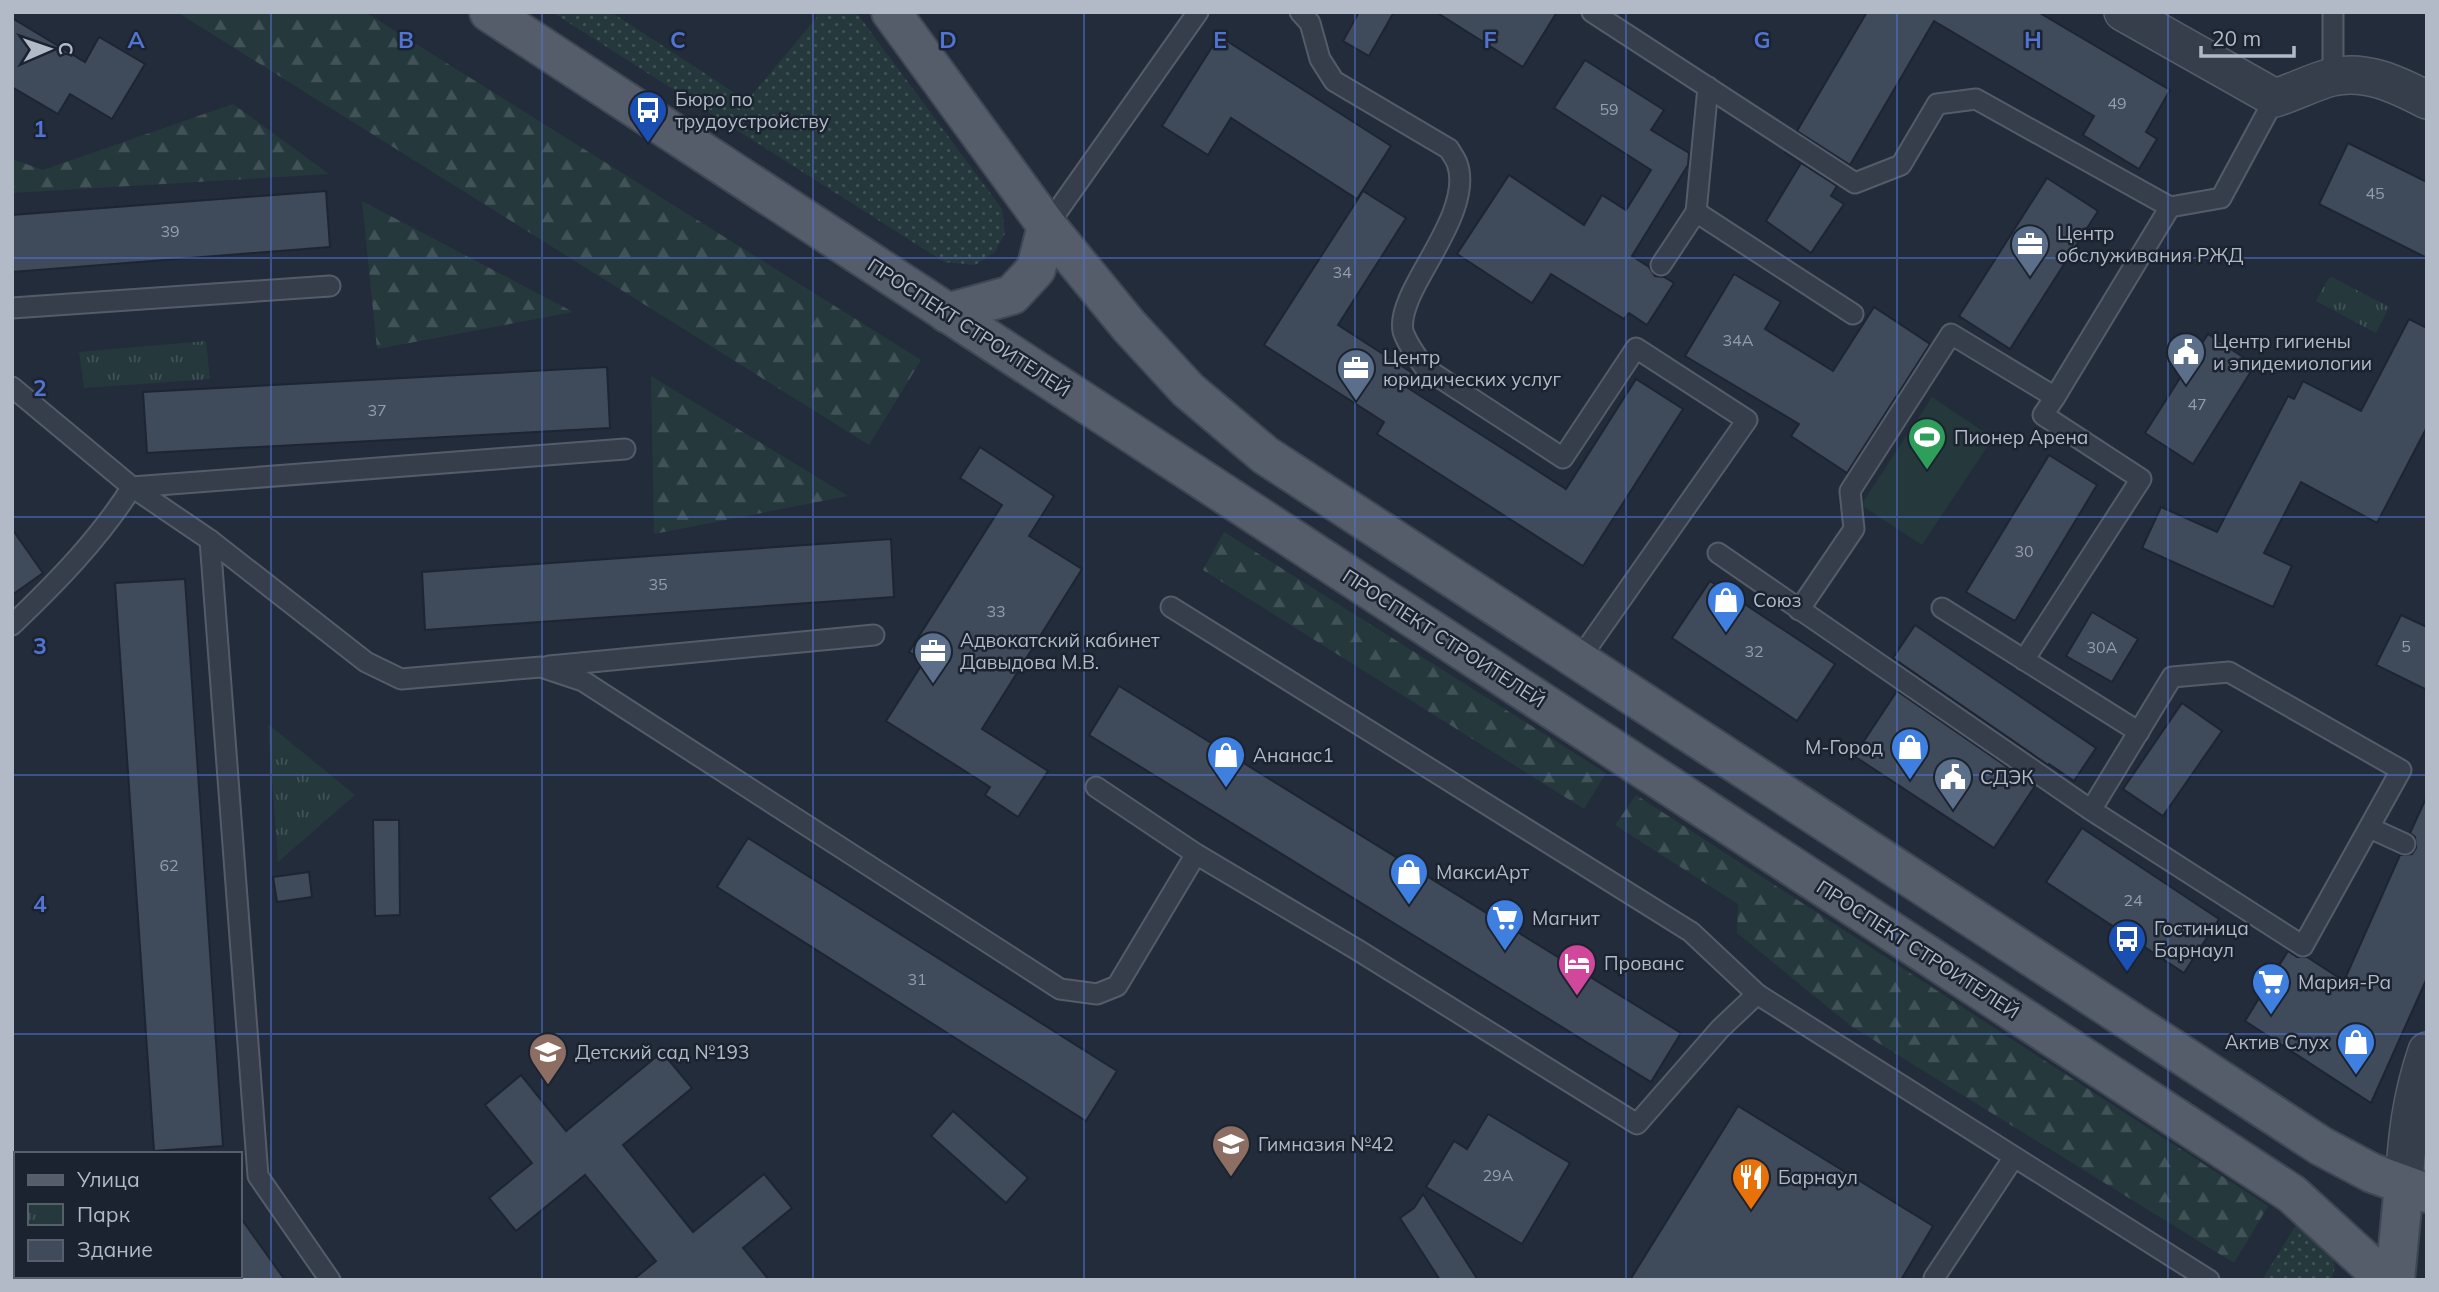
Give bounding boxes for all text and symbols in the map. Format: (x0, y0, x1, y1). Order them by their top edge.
north arrow (14, 14, 84, 84)
scale bar (2201, 14, 2294, 58)
text: A (127, 25, 145, 54)
text: B (398, 25, 414, 54)
text: C (670, 25, 686, 54)
text: D (939, 25, 957, 54)
text: E (1213, 25, 1227, 54)
text: F (1483, 25, 1497, 54)
text: G (1753, 25, 1771, 54)
text: H (2024, 25, 2042, 54)
text: 20 m (2212, 25, 2261, 51)
text: С (54, 41, 78, 55)
place label: Бюро по трудоустройству (675, 87, 829, 133)
bus stop icon: Бюро по трудоустройству (627, 89, 669, 144)
house number: 49 (2107, 93, 2127, 113)
house number: 59 (1599, 99, 1619, 119)
text: 1 (33, 114, 47, 143)
house number: 45 (2365, 183, 2385, 203)
house number: 39 (160, 221, 180, 241)
place label: Центр обслуживания РЖД (2057, 221, 2244, 267)
office icon: Центр обслуживания РЖД (2009, 223, 2051, 278)
street label: ПРОСПЕКТ СТРОИТЕЛЕЙ (863, 252, 1075, 402)
house number: 34 (1332, 262, 1352, 282)
place label: Центр гигиены и эпидемиологии (2213, 329, 2372, 375)
house number: 34А (1723, 330, 1754, 350)
public building icon: Центр гигиены и эпидемиологии (2165, 331, 2207, 386)
place label: Центр юридических услуг (1383, 345, 1562, 391)
office icon: Центр юридических услуг (1335, 347, 1377, 402)
text: 2 (33, 373, 47, 402)
house number: 47 (2187, 394, 2207, 414)
house number: 37 (367, 400, 387, 420)
sports icon: Пионер Арена (1906, 416, 1948, 471)
place label: Пионер Арена (1954, 425, 2088, 449)
house number: 30 (2014, 541, 2034, 561)
street label: ПРОСПЕКТ СТРОИТЕЛЕЙ (1338, 563, 1550, 713)
house number: 35 (648, 574, 668, 594)
shop icon: Союз (1705, 579, 1747, 634)
place label: Союз (1753, 588, 1801, 612)
house number: 33 (986, 601, 1006, 621)
place label: Адвокатский кабинет Давыдова М.В. (960, 628, 1160, 674)
office icon: Адвокатский кабинет Давыдова М.В. (912, 630, 954, 685)
text: 3 (33, 631, 47, 660)
house number: 5 (2401, 636, 2411, 656)
house number: 30А (2087, 637, 2118, 657)
house number: 32 (1744, 641, 1764, 661)
shop icon: М-Город (1889, 726, 1931, 781)
shop icon: Ананас1 (1205, 734, 1247, 789)
place label: М-Город (1805, 735, 1883, 759)
place label: Ананас1 (1253, 743, 1334, 767)
public building icon: СДЭК (1932, 756, 1974, 811)
place label: СДЭК (1980, 765, 2034, 789)
shop icon: МаксиАрт (1388, 851, 1430, 906)
house number: 62 (159, 855, 179, 875)
place label: МаксиАрт (1436, 860, 1530, 884)
street label: ПРОСПЕКТ СТРОИТЕЛЕЙ (1812, 874, 2024, 1024)
text: 4 (33, 889, 47, 918)
house number: 24 (2123, 890, 2143, 910)
supermarket icon: Магнит (1484, 897, 1526, 952)
place label: Магнит (1532, 906, 1600, 930)
place label: Гостиница Барнаул (2154, 916, 2249, 962)
bus stop icon: Гостиница Барнаул (2106, 918, 2148, 973)
hotel icon: Прованс (1556, 942, 1598, 997)
place label: Прованс (1604, 951, 1684, 975)
supermarket icon: Мария-Ра (2250, 961, 2292, 1016)
house number: 31 (907, 969, 927, 989)
place label: Мария-Ра (2298, 970, 2391, 994)
shop icon: Актив Слух (2335, 1021, 2377, 1076)
place label: Актив Слух (2225, 1030, 2330, 1054)
school or university icon: Детский сад №193 (527, 1031, 569, 1086)
place label: Детский сад №193 (575, 1040, 749, 1064)
school or university icon: Гимназия №42 (1210, 1123, 1252, 1178)
place label: Гимназия №42 (1258, 1132, 1394, 1156)
legend (14, 1152, 242, 1278)
restaurant icon: Барнаул (1730, 1156, 1772, 1211)
house number: 29А (1483, 1165, 1514, 1185)
place label: Барнаул (1778, 1165, 1858, 1189)
text: Улица (76, 1166, 140, 1192)
text: Парк (77, 1201, 131, 1227)
text: Здание (77, 1236, 153, 1262)

